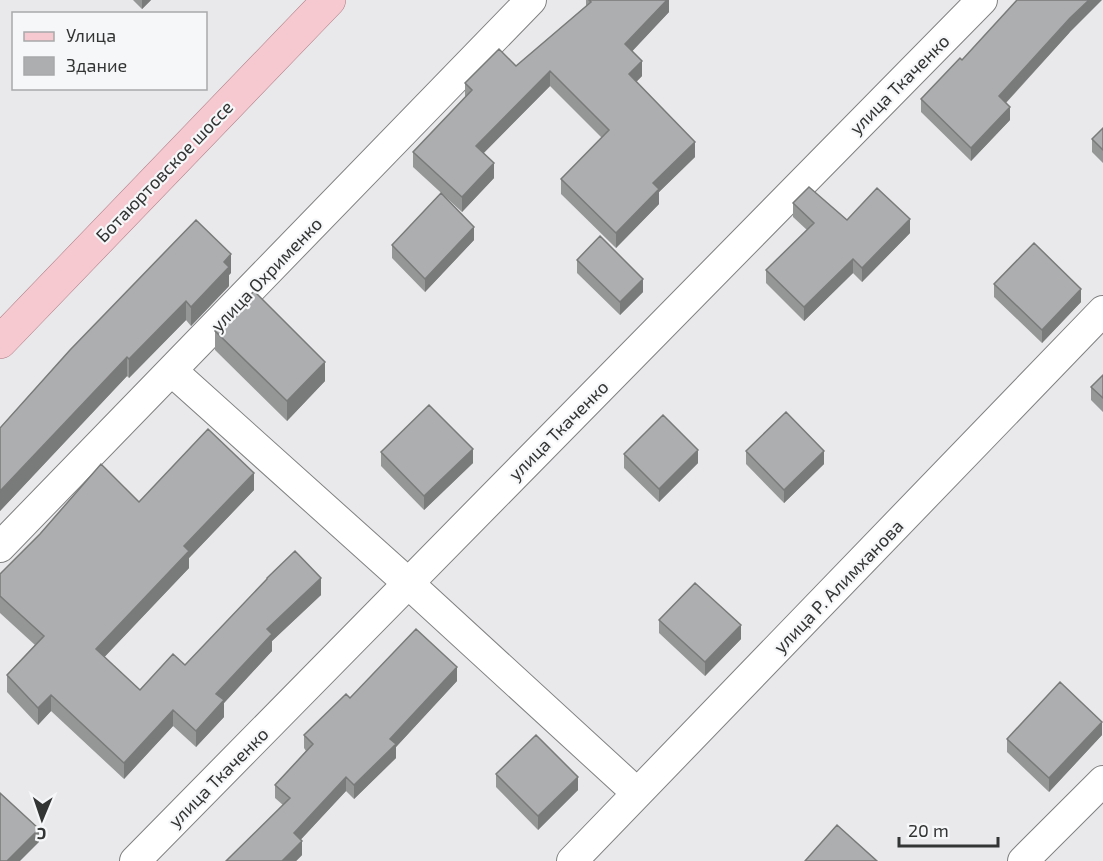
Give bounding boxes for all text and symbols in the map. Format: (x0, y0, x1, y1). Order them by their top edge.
legend (12, 12, 207, 90)
text: Улица (66, 24, 116, 46)
street label: улица Ткаченко (844, 29, 954, 139)
text: Здание (66, 54, 127, 76)
street label: Ботаюртовское шоссе (91, 96, 237, 246)
street label: улица Охрименко (206, 212, 326, 336)
street label: улица Ткаченко (503, 375, 613, 485)
street label: улица Р. Алимханова (769, 515, 907, 657)
street label: улица Ткаченко (163, 722, 273, 832)
north arrow (12, 789, 72, 849)
scale bar (899, 810, 998, 848)
text: 20 m (908, 819, 949, 841)
text: С (36, 825, 46, 844)

